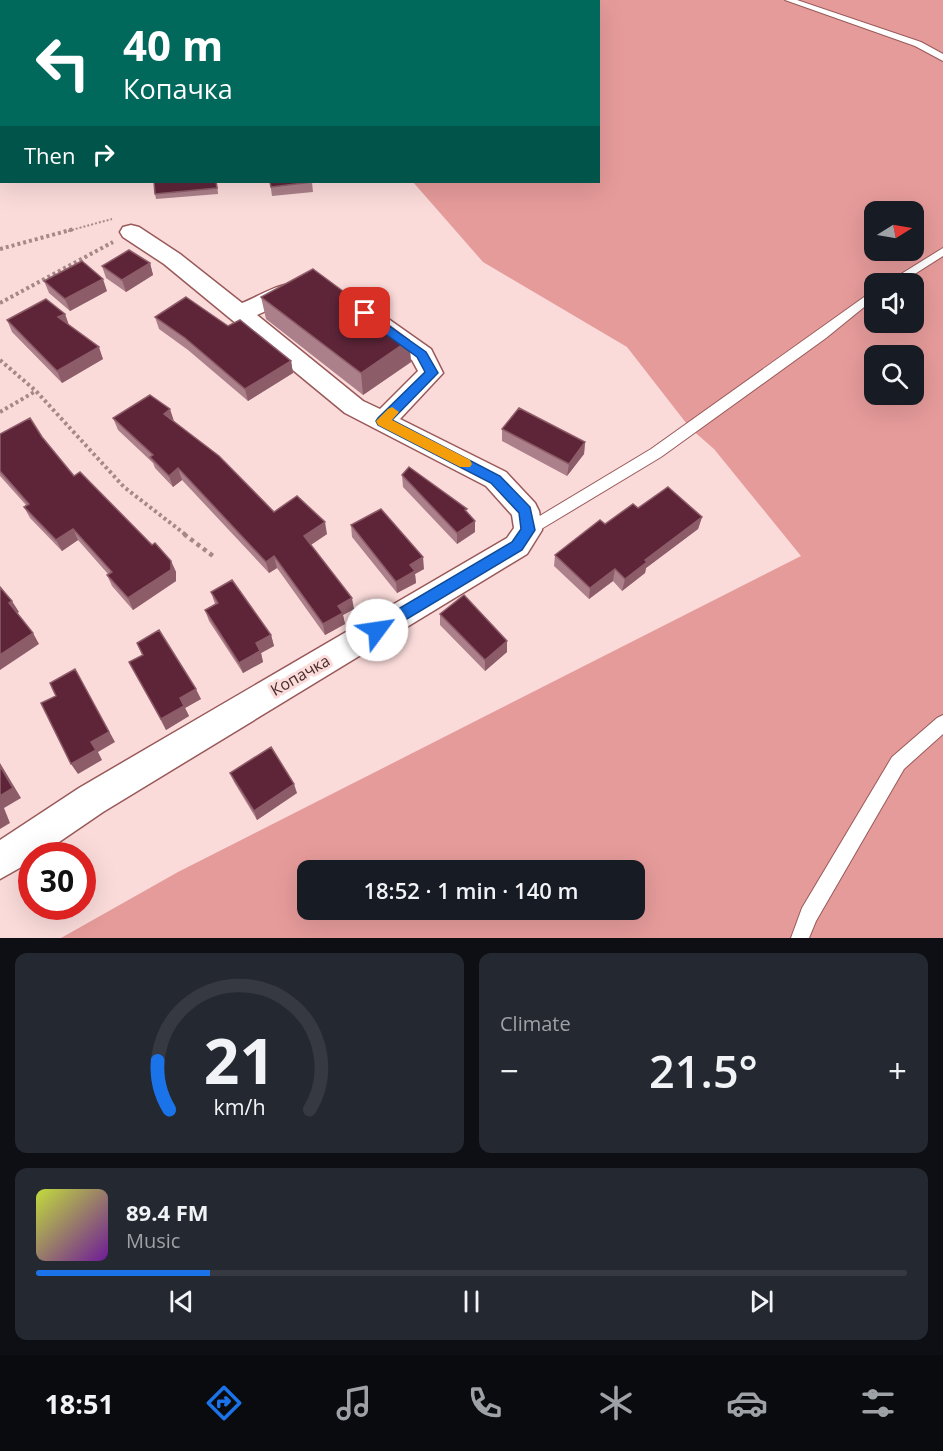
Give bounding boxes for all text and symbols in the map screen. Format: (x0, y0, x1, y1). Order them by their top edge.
text: 40 m (123, 16, 223, 73)
icon: left (24, 24, 102, 102)
text: Копачка (123, 70, 233, 107)
icon: right (87, 138, 120, 171)
text: Then (24, 140, 75, 170)
north arrow (864, 201, 924, 261)
map controls (864, 201, 924, 405)
button: sound (864, 273, 924, 333)
pin (339, 287, 390, 338)
icon: arrive (348, 296, 381, 329)
button: search (864, 345, 924, 405)
position arrow (345, 598, 409, 662)
street label: Копачка (266, 649, 334, 701)
speed limit sign: 30 (18, 842, 96, 920)
text: 18:52 · 1 min · 140 m (363, 875, 579, 905)
text: Climate (500, 1010, 571, 1037)
text: 21 (204, 1017, 275, 1102)
text: 21.5° (649, 1040, 758, 1101)
text: − (500, 1048, 519, 1093)
text: + (888, 1048, 907, 1093)
text: km/h (213, 1092, 266, 1121)
text: 89.4 FM (126, 1197, 209, 1227)
text: Music (126, 1227, 180, 1254)
icon: previous (165, 1285, 198, 1318)
icon: pause (455, 1285, 488, 1318)
icon: next (745, 1285, 778, 1318)
icon: directions (203, 1382, 245, 1424)
icon: music (333, 1382, 375, 1424)
icon: phone (464, 1382, 506, 1424)
icon: climate (595, 1382, 637, 1424)
icon: car (726, 1382, 768, 1424)
icon: filters (857, 1382, 899, 1424)
text: 18:51 (44, 1385, 114, 1422)

